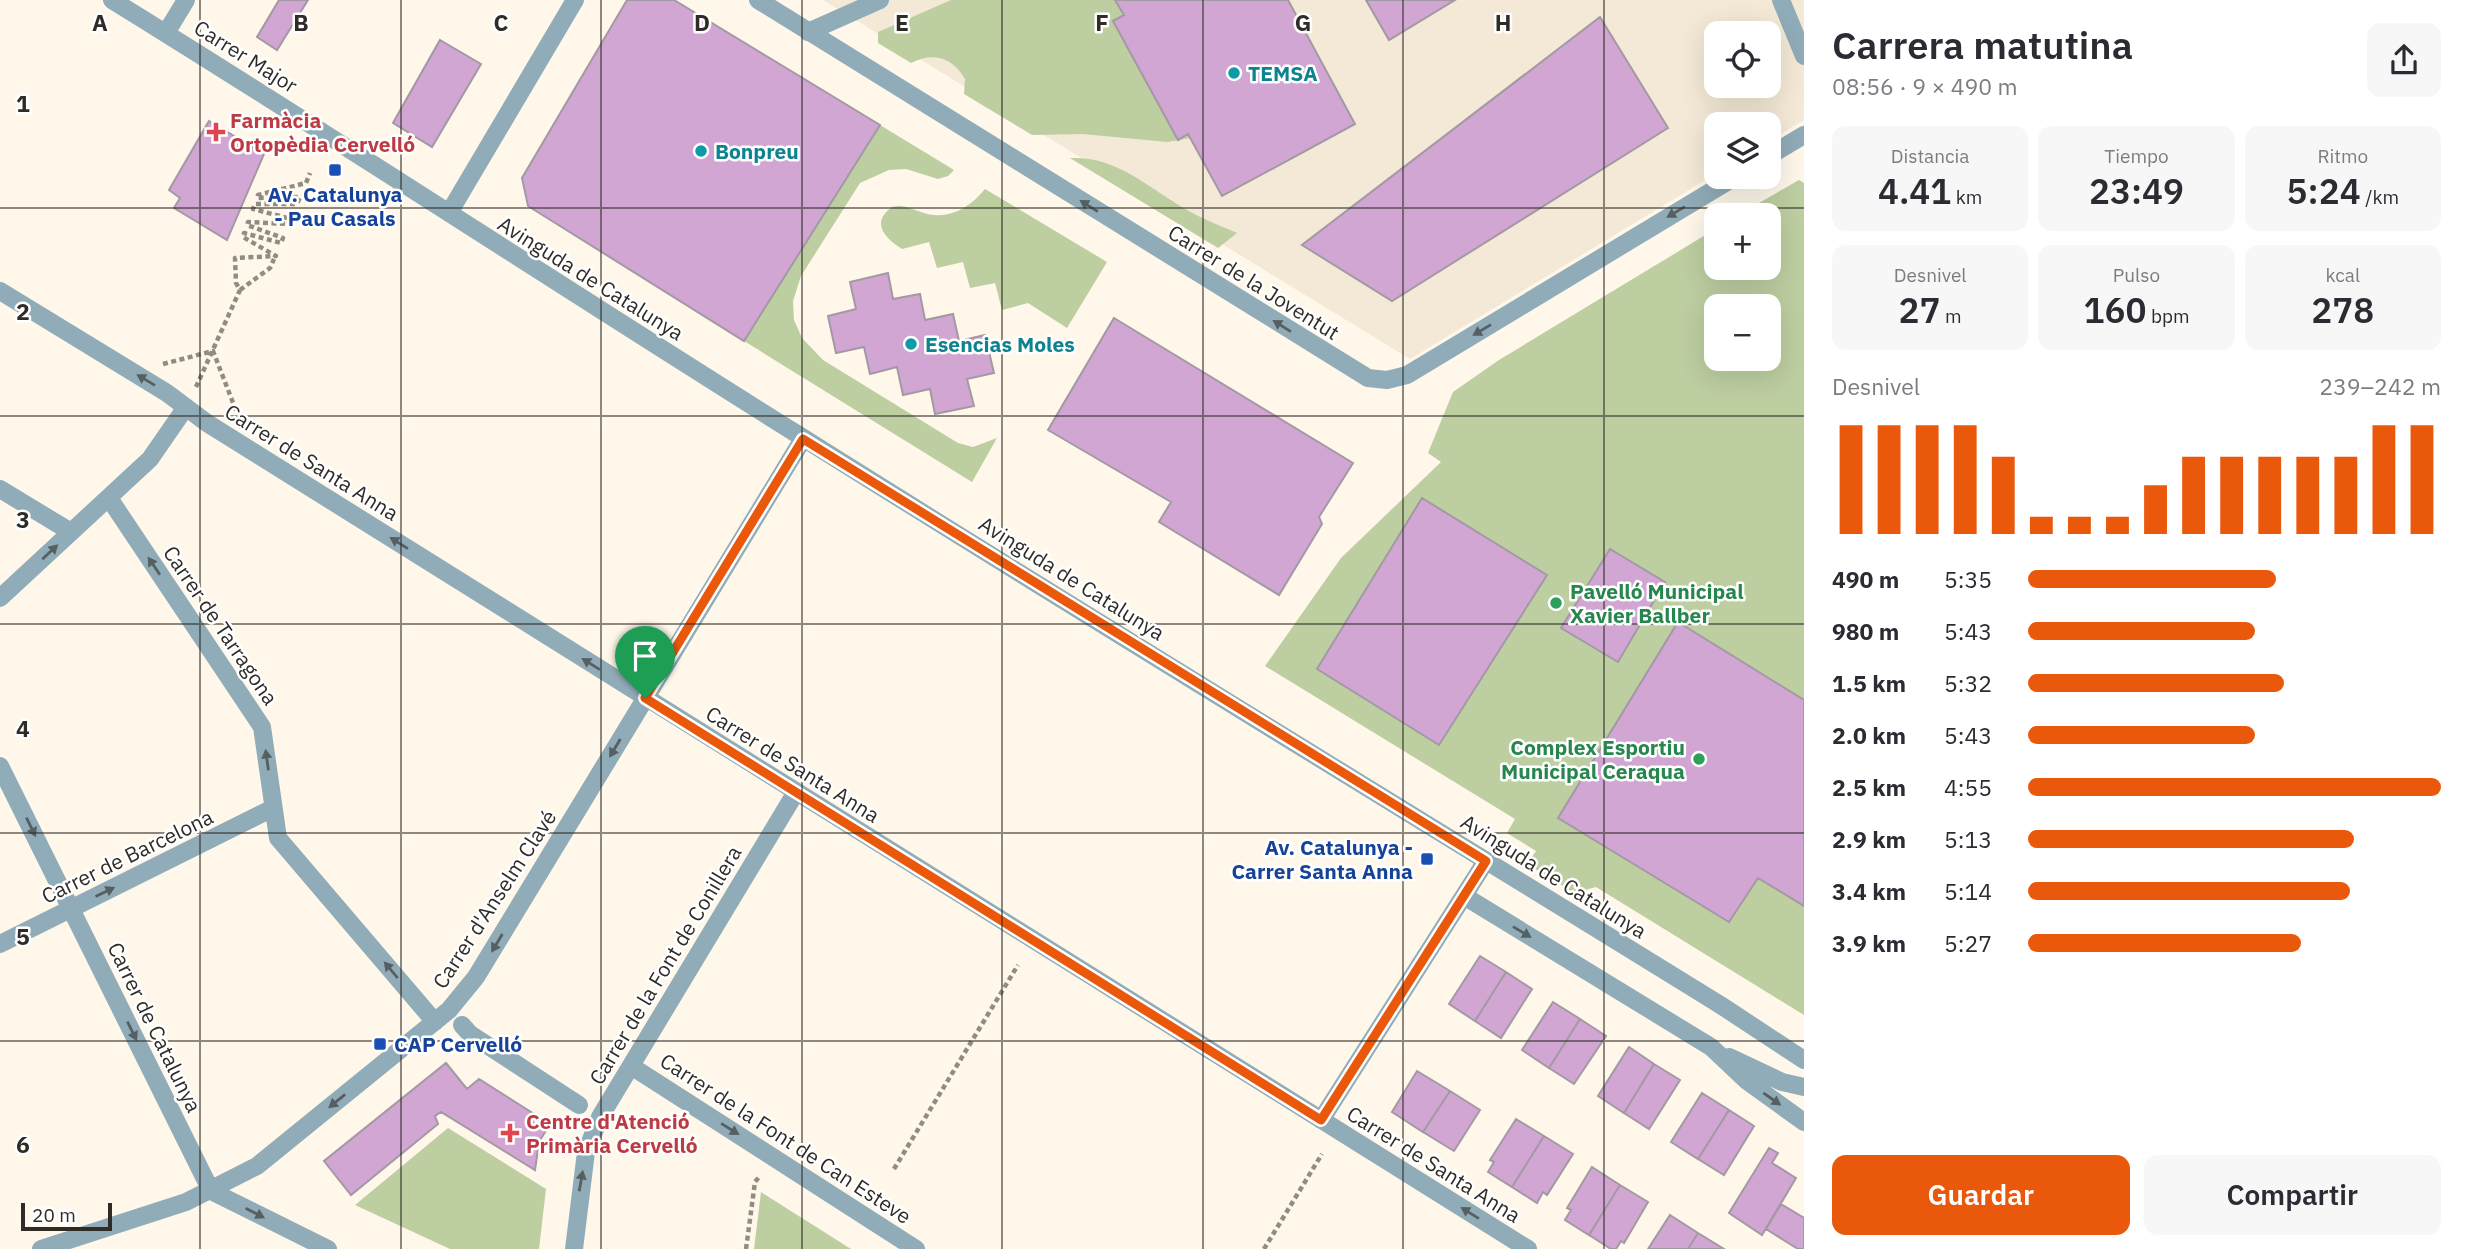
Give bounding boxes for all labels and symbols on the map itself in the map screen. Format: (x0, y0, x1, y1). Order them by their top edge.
text: A (92, 7, 108, 37)
text: B (293, 7, 309, 37)
text: C (494, 7, 509, 37)
text: D (694, 7, 710, 37)
text: E (895, 7, 909, 37)
text: F (1095, 7, 1109, 37)
text: G (1295, 7, 1311, 37)
text: H (1495, 7, 1511, 37)
street label: Carrer Major (189, 13, 303, 99)
place label: TEMSA (1248, 59, 1318, 87)
marker: TEMSA (1226, 65, 1242, 81)
text: 1 (16, 88, 30, 118)
place label: Farmàcia Ortopèdia Cervelló (230, 106, 415, 158)
marker: Farmàcia Ortopèdia Cervelló (208, 124, 224, 140)
place label: Bonpreu (715, 137, 799, 165)
marker: Bonpreu (693, 143, 709, 159)
marker: Av. Catalunya - Pau Casals (327, 162, 343, 178)
place label: Av. Catalunya - Pau Casals (267, 180, 403, 232)
one-way arrow (1079, 199, 1098, 212)
one-way arrow (1667, 206, 1686, 219)
street label: Avinguda de Catalunya (493, 209, 689, 347)
street label: Carrer de la Joventut (1163, 218, 1345, 346)
text: 2 (16, 296, 30, 326)
one-way arrow (1272, 319, 1292, 332)
one-way arrow (1473, 324, 1492, 337)
place label: Esencias Moles (925, 330, 1075, 358)
marker: Esencias Moles (903, 336, 919, 352)
one-way arrow (136, 374, 156, 387)
street label: Carrer de Santa Anna (220, 397, 404, 527)
text: 3 (16, 504, 30, 534)
street label: Avinguda de Catalunya (974, 509, 1170, 647)
one-way arrow (389, 537, 408, 550)
street label: Carrer de Tarragona (157, 540, 285, 710)
one-way arrow (41, 544, 58, 560)
one-way arrow (147, 557, 161, 575)
place label: Pavelló Municipal Xavier Ballber (1570, 577, 1744, 629)
marker: Pavelló Municipal Xavier Ballber (1548, 595, 1564, 611)
pin (615, 626, 675, 698)
one-way arrow (582, 658, 601, 671)
street label: Carrer de Santa Anna (701, 699, 885, 829)
text: 4 (16, 713, 30, 743)
place label: Complex Esportiu Municipal Ceraqua (1501, 733, 1685, 785)
one-way arrow (609, 739, 621, 758)
one-way arrow (261, 749, 272, 771)
marker: Complex Esportiu Municipal Ceraqua (1691, 751, 1707, 767)
street label: Carrer de Barcelona (37, 802, 217, 910)
street label: Carrer d'Anselm Clavé (426, 804, 562, 994)
street label: Avinguda de Catalunya (1456, 807, 1652, 945)
one-way arrow (26, 817, 37, 837)
place label: Av. Catalunya - Carrer Santa Anna (1231, 833, 1413, 885)
street label: Carrer de la Font de Conillera (582, 840, 748, 1090)
marker: Av. Catalunya - Carrer Santa Anna (1419, 851, 1435, 867)
one-way arrow (95, 886, 115, 897)
text: 5 (16, 921, 30, 951)
one-way arrow (1513, 925, 1532, 938)
one-way arrow (490, 933, 503, 952)
street label: Carrer de Catalunya (102, 937, 208, 1117)
one-way arrow (383, 961, 398, 979)
one-way arrow (126, 1021, 138, 1041)
place label: CAP Cervelló (394, 1030, 522, 1058)
marker: CAP Cervelló (372, 1036, 388, 1052)
street label: Carrer de la Font de Can Esteve (655, 1046, 917, 1230)
one-way arrow (1763, 1092, 1781, 1106)
one-way arrow (328, 1094, 346, 1109)
street label: Carrer de Santa Anna (1342, 1099, 1526, 1229)
place label: Centre d'Atenció Primària Cervelló (526, 1107, 698, 1159)
one-way arrow (721, 1122, 740, 1135)
marker: Centre d'Atenció Primària Cervelló (500, 1123, 520, 1143)
text: 6 (16, 1129, 30, 1159)
one-way arrow (576, 1170, 587, 1192)
scale bar (21, 1200, 112, 1232)
one-way arrow (1460, 1206, 1480, 1219)
one-way arrow (245, 1207, 265, 1218)

